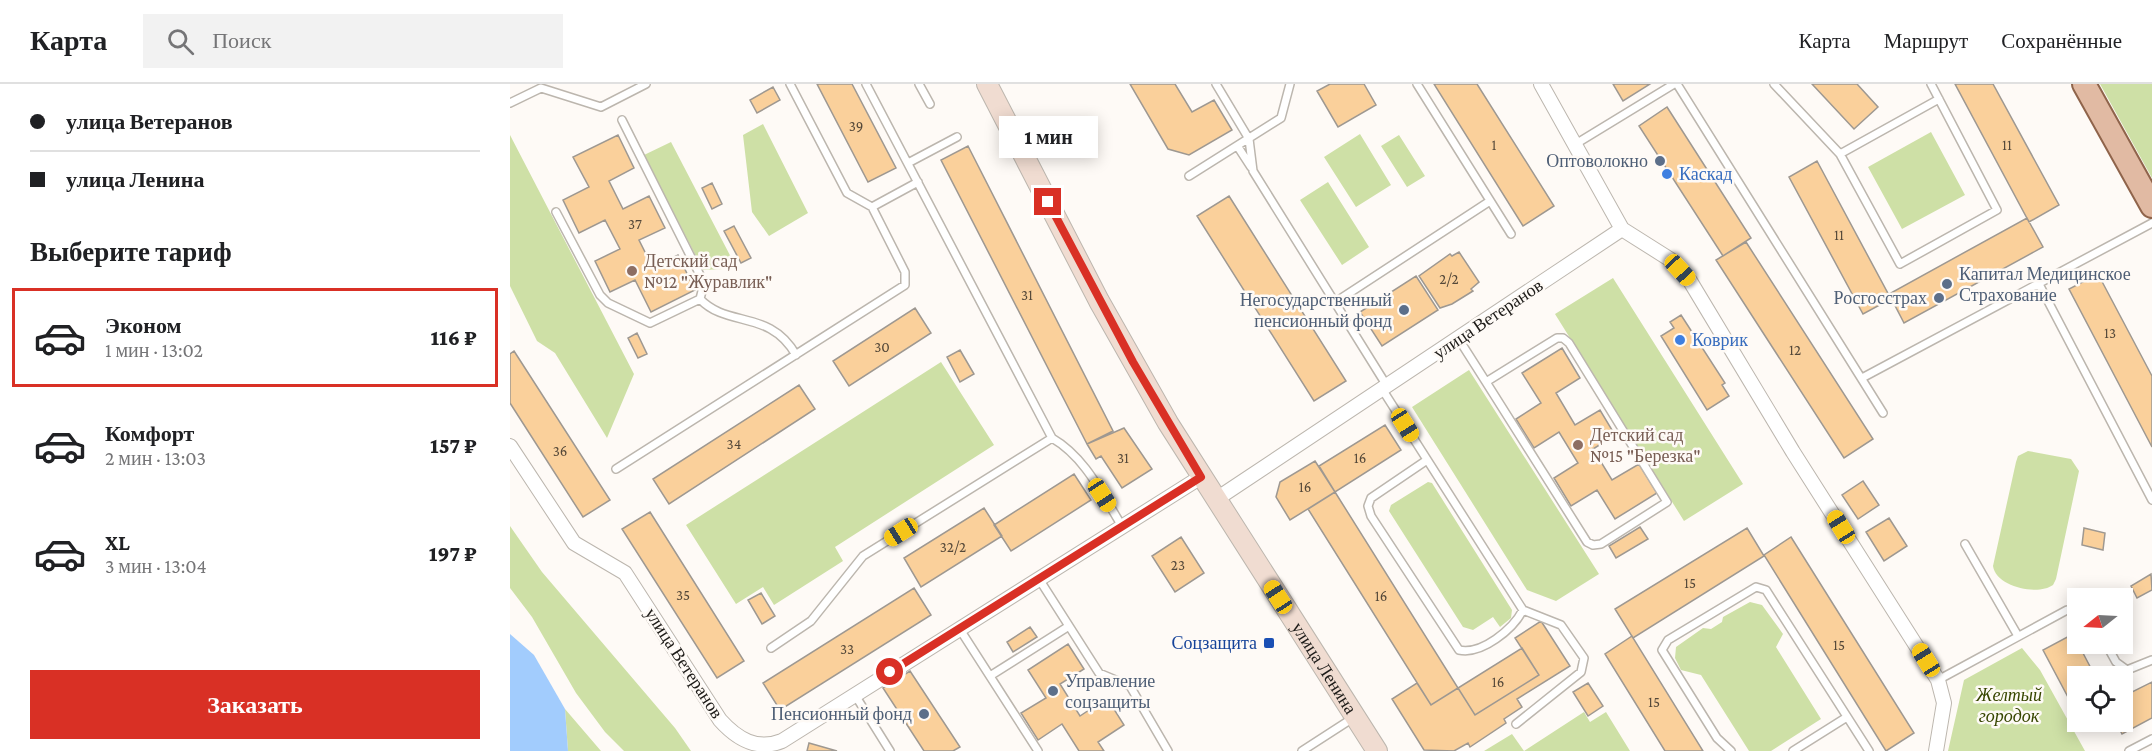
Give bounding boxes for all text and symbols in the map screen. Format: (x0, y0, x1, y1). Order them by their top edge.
search box (143, 14, 563, 68)
text: Карта (30, 25, 107, 56)
icon: search (164, 25, 197, 58)
text: Поиск (212, 28, 271, 53)
text: Карта (1799, 29, 1851, 53)
text: Маршрут (1884, 29, 1968, 53)
text: Сохранённые (2001, 29, 2122, 53)
text: улица Ветеранов (66, 109, 233, 134)
callout: 1 мин (998, 115, 1098, 157)
house number: 39 (849, 118, 863, 134)
text: 1 мин (1024, 126, 1073, 148)
house number: 1 (1492, 137, 1497, 153)
house number: 11 (2002, 137, 2012, 153)
place label: Оптоволокно (1546, 151, 1648, 171)
marker: Оптоволокно (1653, 154, 1667, 168)
place label: Каскад (1679, 164, 1732, 184)
text: улица Ленина (66, 167, 204, 192)
marker: Каскад (1660, 167, 1674, 181)
route end (1034, 188, 1061, 215)
house number: 37 (628, 216, 642, 232)
house number: 11 (1834, 227, 1844, 243)
text: Выберите тариф (30, 237, 232, 267)
place label: Детский сад №12 "Журавлик" (644, 251, 772, 292)
car (1661, 251, 1699, 289)
marker: Детский сад №12 "Журавлик" (625, 264, 639, 278)
place label: Капитал Медицинское Страхование (1959, 264, 2131, 305)
house number: 2/2 (1439, 271, 1459, 287)
street label: улица Ветеранов (1429, 275, 1547, 363)
marker: Капитал Медицинское Страхование (1940, 277, 1954, 291)
house number: 31 (1021, 287, 1033, 303)
place label: Росгосстрах (1834, 288, 1927, 308)
place label: Негосударственный пенсионный фонд (1240, 290, 1392, 331)
marker: Росгосстрах (1932, 291, 1946, 305)
marker: Негосударственный пенсионный фонд (1397, 303, 1411, 317)
icon: car (33, 311, 87, 365)
text: Эконом (105, 313, 182, 338)
text: 116 ₽ (431, 325, 477, 350)
house number: 13 (2104, 325, 2116, 341)
place label: Коврик (1692, 330, 1748, 350)
marker: Коврик (1673, 333, 1687, 347)
text: 1 мин · 13:02 (105, 339, 203, 361)
house number: 30 (874, 339, 890, 355)
house number: 12 (1789, 342, 1801, 358)
car (1388, 405, 1422, 445)
icon: car (33, 419, 87, 473)
text: Комфорт (105, 421, 194, 446)
place label: Детский сад №15 "Березка" (1590, 425, 1701, 466)
text: 157 ₽ (430, 433, 477, 458)
house number: 34 (727, 436, 741, 452)
marker: Детский сад №15 "Березка" (1571, 438, 1585, 452)
house number: 36 (553, 443, 567, 459)
text: 2 мин · 13:03 (105, 447, 206, 469)
house number: 31 (1117, 450, 1129, 466)
house number: 16 (1354, 450, 1366, 466)
car (1085, 475, 1119, 515)
house number: 16 (1299, 479, 1311, 495)
car (1824, 507, 1858, 547)
car (881, 515, 921, 549)
icon: car (33, 527, 87, 581)
text: XL (105, 530, 130, 555)
house number: 32/2 (940, 539, 966, 555)
text: 197 ₽ (429, 541, 477, 566)
text: 3 мин · 13:04 (105, 555, 207, 577)
house number: 23 (1171, 557, 1185, 573)
house number: 15 (1684, 575, 1696, 591)
car (1261, 577, 1295, 617)
house number: 35 (676, 587, 690, 603)
house number: 16 (1375, 588, 1387, 604)
north arrow (2067, 588, 2133, 654)
map controls (2067, 588, 2133, 732)
street label: улица Ветеранов (641, 604, 727, 722)
street label: улица Ленина (1288, 619, 1361, 718)
place label: Соцзащита (1171, 633, 1257, 653)
marker: Соцзащита (1262, 636, 1276, 650)
house number: 15 (1833, 637, 1845, 653)
car (1909, 640, 1943, 680)
house number: 33 (840, 641, 854, 657)
route start (876, 658, 903, 685)
button: locate (2067, 666, 2133, 732)
button: Заказать (30, 670, 480, 739)
place label: Управление соцзащиты (1065, 671, 1155, 712)
house number: 16 (1492, 674, 1504, 690)
marker: Управление соцзащиты (1046, 684, 1060, 698)
park label: Желтый городок (1975, 685, 2042, 726)
house number: 15 (1648, 694, 1660, 710)
place label: Пенсионный фонд (771, 704, 912, 724)
marker: Пенсионный фонд (917, 707, 931, 721)

